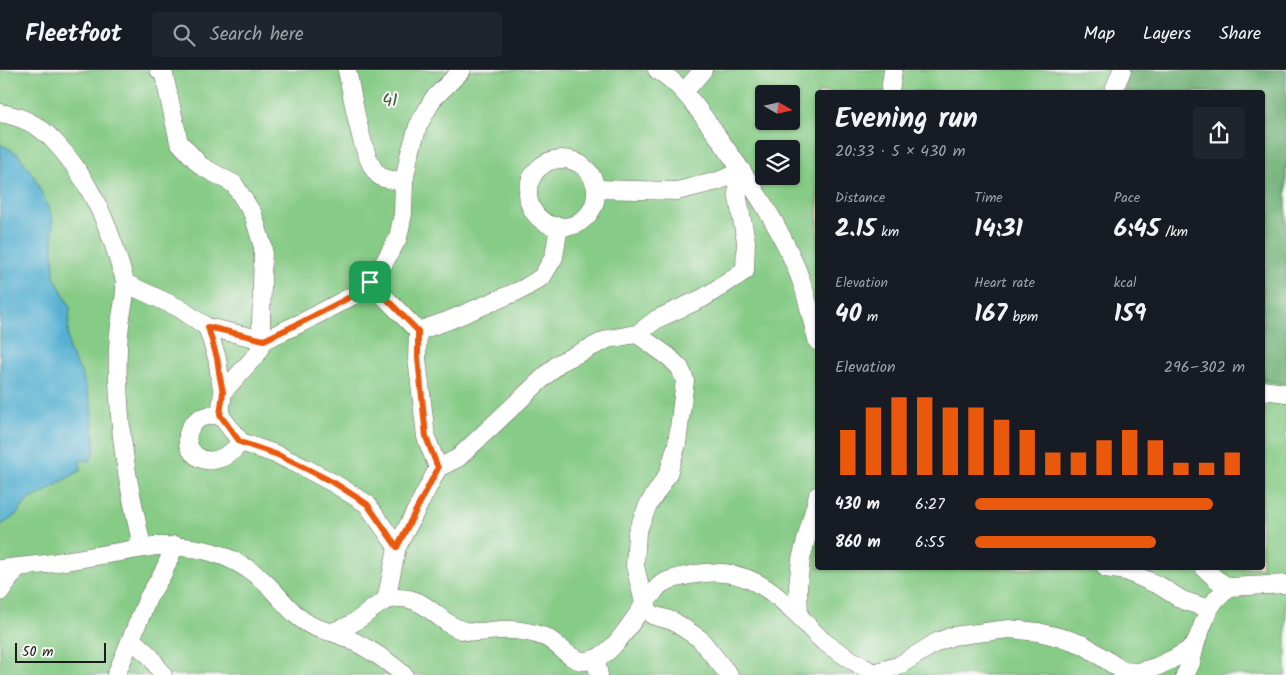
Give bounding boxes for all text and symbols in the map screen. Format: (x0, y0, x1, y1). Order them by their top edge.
search box (152, 12, 502, 57)
text: Fleetfoot (25, 15, 122, 54)
text: Search here (210, 20, 303, 50)
text: Map (1084, 20, 1115, 49)
text: Layers (1143, 20, 1191, 49)
text: Share (1219, 20, 1261, 49)
icon: search (170, 21, 198, 49)
north arrow (755, 85, 800, 130)
map controls (755, 85, 800, 185)
park label: 41 (382, 87, 398, 116)
text: Evening run (835, 97, 978, 142)
button: share (1193, 107, 1245, 159)
text: 20:33 · 5 × 430 m (835, 139, 965, 164)
button: layers (755, 140, 800, 185)
text: Distance (835, 187, 885, 209)
text: Time (974, 187, 1003, 209)
text: Pace (1114, 187, 1140, 209)
text: 2.15 (835, 209, 876, 249)
text: 14:31 (974, 209, 1023, 249)
text: 6:45 (1114, 209, 1160, 249)
text: km (876, 221, 899, 243)
text: /km (1160, 221, 1188, 243)
pin (349, 261, 391, 303)
icon: arrive (356, 268, 384, 296)
text: Elevation (835, 272, 888, 294)
text: Heart rate (974, 272, 1035, 294)
text: kcal (1114, 272, 1136, 294)
text: 40 (835, 294, 861, 334)
text: 167 (974, 294, 1007, 334)
text: 159 (1114, 294, 1147, 334)
text: m (861, 306, 878, 328)
text: bpm (1007, 306, 1038, 328)
text: Elevation (835, 355, 896, 380)
text: 296–302 m (1164, 355, 1245, 380)
text: 430 m (835, 492, 880, 517)
text: 6:27 (915, 492, 945, 517)
text: 860 m (835, 530, 881, 555)
text: 6:55 (915, 530, 945, 555)
scale bar (15, 640, 106, 663)
text: 50 m (22, 641, 53, 663)

